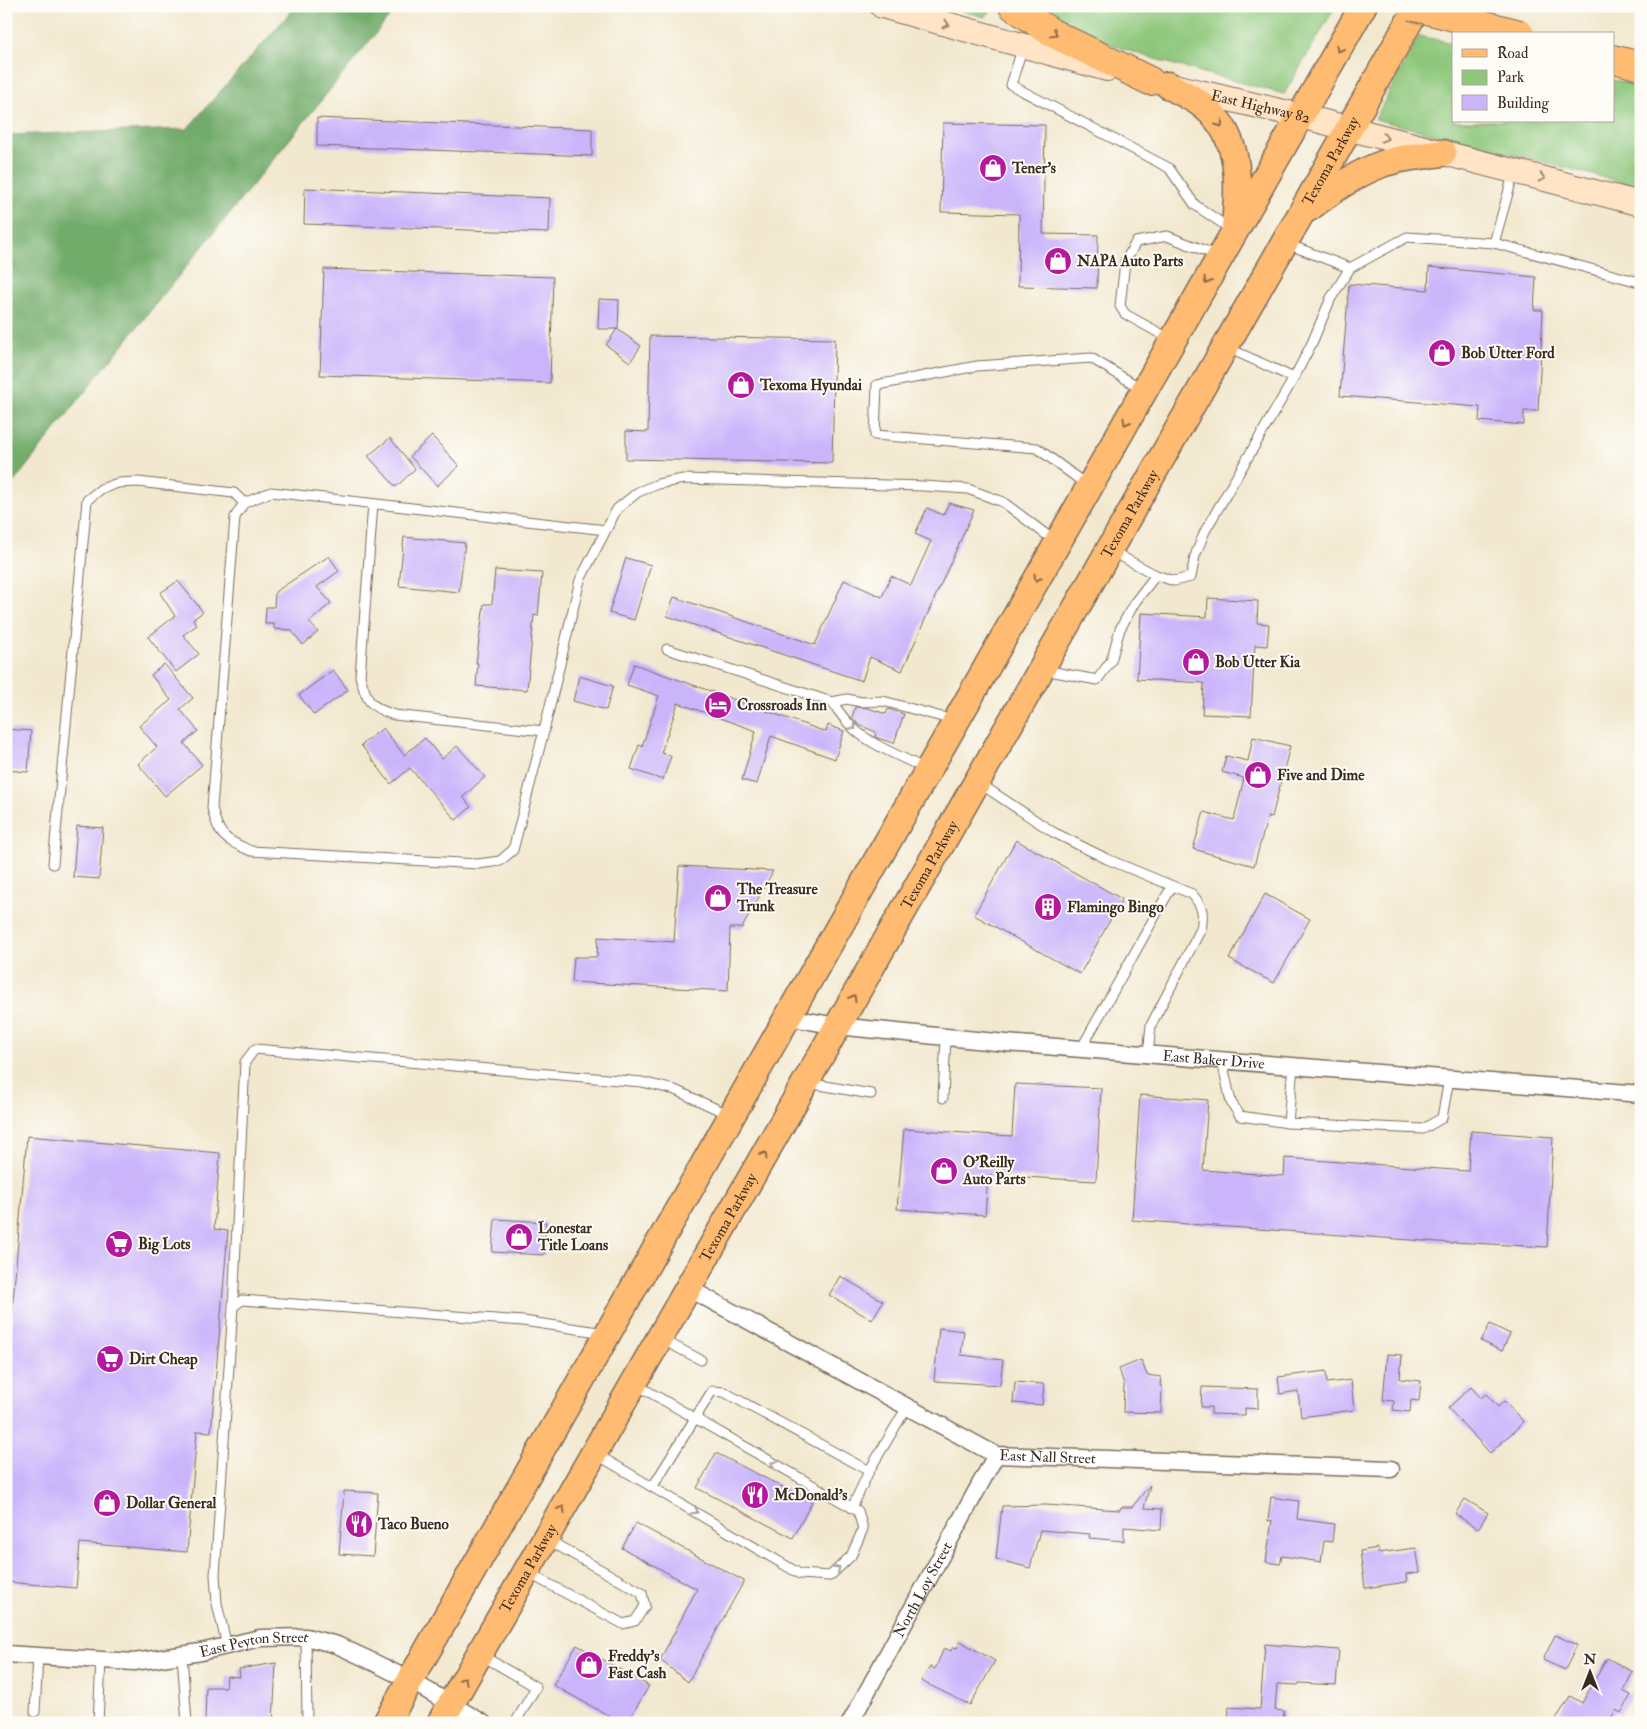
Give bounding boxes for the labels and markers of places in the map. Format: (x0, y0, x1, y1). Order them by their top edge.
shop icon: Tener's (978, 153, 1008, 183)
place label: Tener's (1011, 159, 1056, 178)
shop icon: NAPA Auto Parts (1043, 246, 1073, 276)
place label: NAPA Auto Parts (1076, 252, 1183, 271)
shop icon: Bob Utter Ford (1427, 338, 1457, 368)
place label: Bob Utter Ford (1461, 344, 1555, 363)
shop icon: Texoma Hyundai (726, 370, 756, 400)
place label: Texoma Hyundai (759, 376, 862, 396)
shop icon: Bob Utter Kia (1181, 647, 1211, 677)
place label: Bob Utter Kia (1215, 653, 1301, 672)
hotel icon: Crossroads Inn (703, 690, 733, 720)
place label: Crossroads Inn (737, 696, 827, 715)
shop icon: Five and Dime (1243, 760, 1273, 790)
place label: Five and Dime (1277, 766, 1365, 785)
place label: The Treasure Trunk (736, 880, 818, 916)
shop icon: The Treasure Trunk (703, 883, 733, 913)
building icon: Flamingo Bingo (1033, 892, 1063, 922)
place label: Flamingo Bingo (1067, 898, 1164, 918)
place label: O'Reilly Auto Parts (962, 1153, 1026, 1189)
shop icon: O'Reilly Auto Parts (929, 1156, 959, 1186)
place label: Lonestar Title Loans (537, 1219, 608, 1255)
shop icon: Lonestar Title Loans (504, 1222, 534, 1252)
supermarket icon: Big Lots (104, 1229, 134, 1259)
place label: Big Lots (138, 1235, 190, 1255)
supermarket icon: Dirt Cheap (95, 1344, 125, 1374)
place label: Dirt Cheap (129, 1350, 198, 1370)
restaurant icon: McDonald's (740, 1480, 770, 1510)
place label: McDonald's (773, 1486, 847, 1505)
shop icon: Dollar General (92, 1488, 122, 1518)
place label: Dollar General (126, 1494, 217, 1513)
restaurant icon: Taco Bueno (344, 1509, 374, 1539)
place label: Taco Bueno (377, 1515, 450, 1534)
place label: Freddy's Fast Cash (608, 1647, 667, 1683)
shop icon: Freddy's Fast Cash (574, 1650, 604, 1680)

